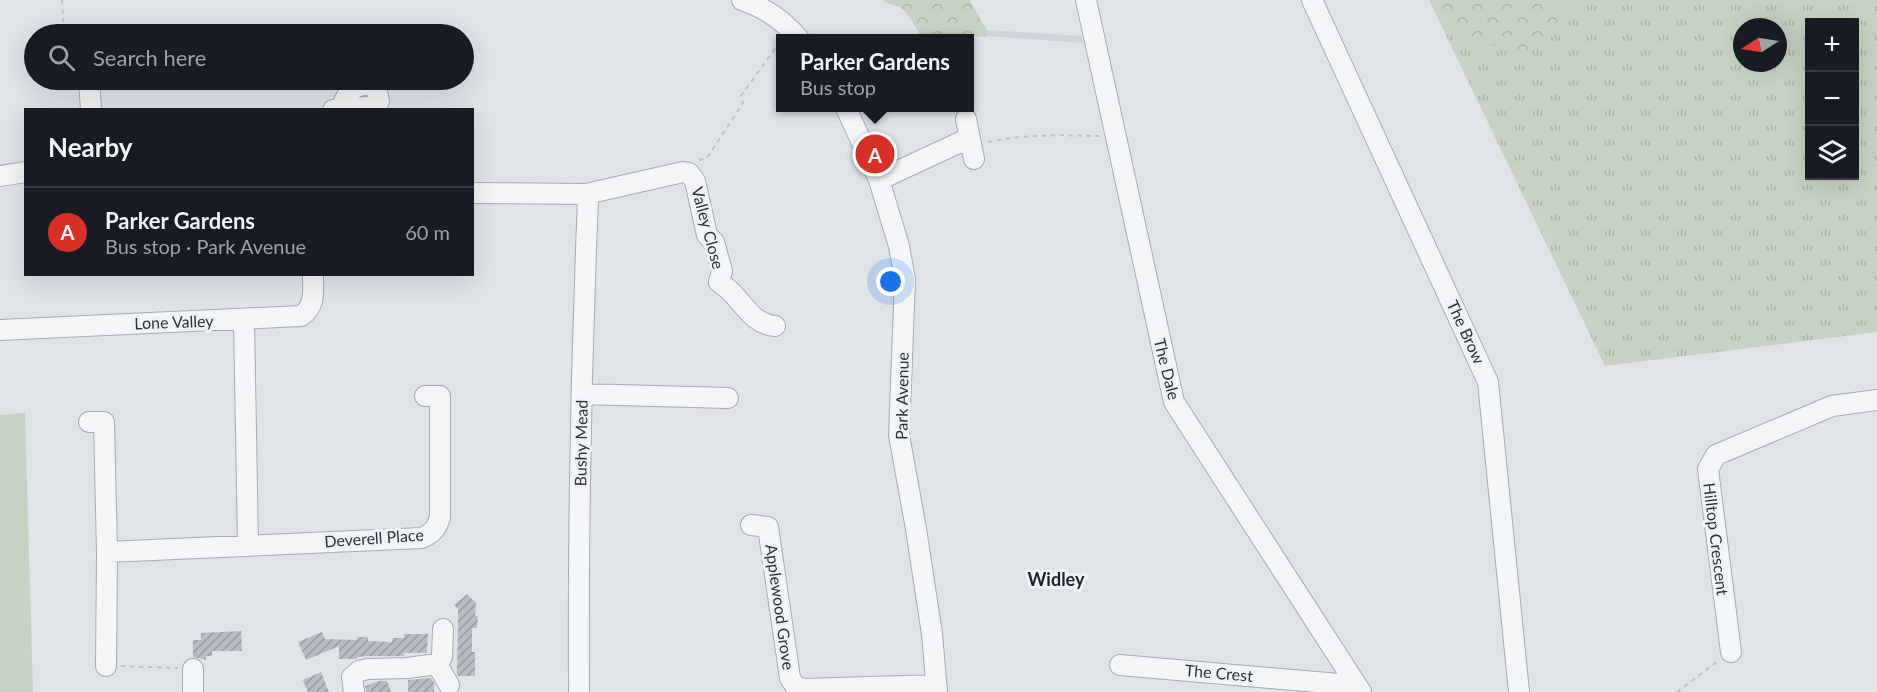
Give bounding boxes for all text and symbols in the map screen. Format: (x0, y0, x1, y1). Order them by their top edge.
north arrow (1733, 18, 1787, 72)
map controls (1805, 18, 1859, 180)
button: + (1805, 18, 1859, 72)
search box (24, 24, 474, 90)
popup (776, 34, 974, 112)
icon: search (45, 41, 78, 74)
text: Search here (93, 44, 206, 71)
text: Parker Gardens (800, 48, 950, 75)
button: − (1805, 72, 1859, 126)
text: Bus stop (800, 75, 876, 99)
button: layers (1805, 126, 1859, 180)
text: Nearby (48, 131, 133, 163)
pin: A (856, 132, 894, 176)
street label: Valley Close (688, 185, 729, 271)
text: Parker Gardens (105, 207, 255, 234)
text: A (61, 220, 74, 244)
text: 60 m (405, 220, 450, 244)
text: Bus stop · Park Avenue (105, 234, 306, 258)
your location (876, 267, 905, 296)
street label: The Brow (1443, 297, 1490, 367)
street label: Lone Valley (134, 311, 215, 332)
street label: The Dale (1151, 336, 1184, 402)
street label: Park Avenue (891, 352, 912, 440)
street label: Bushy Mead (570, 399, 591, 486)
street label: Hilltop Crescent (1700, 482, 1733, 597)
street label: Deverell Place (324, 525, 424, 550)
street label: Applewood Grove (762, 543, 799, 671)
district label: Widley (1028, 568, 1085, 590)
street label: The Crest (1184, 660, 1254, 685)

